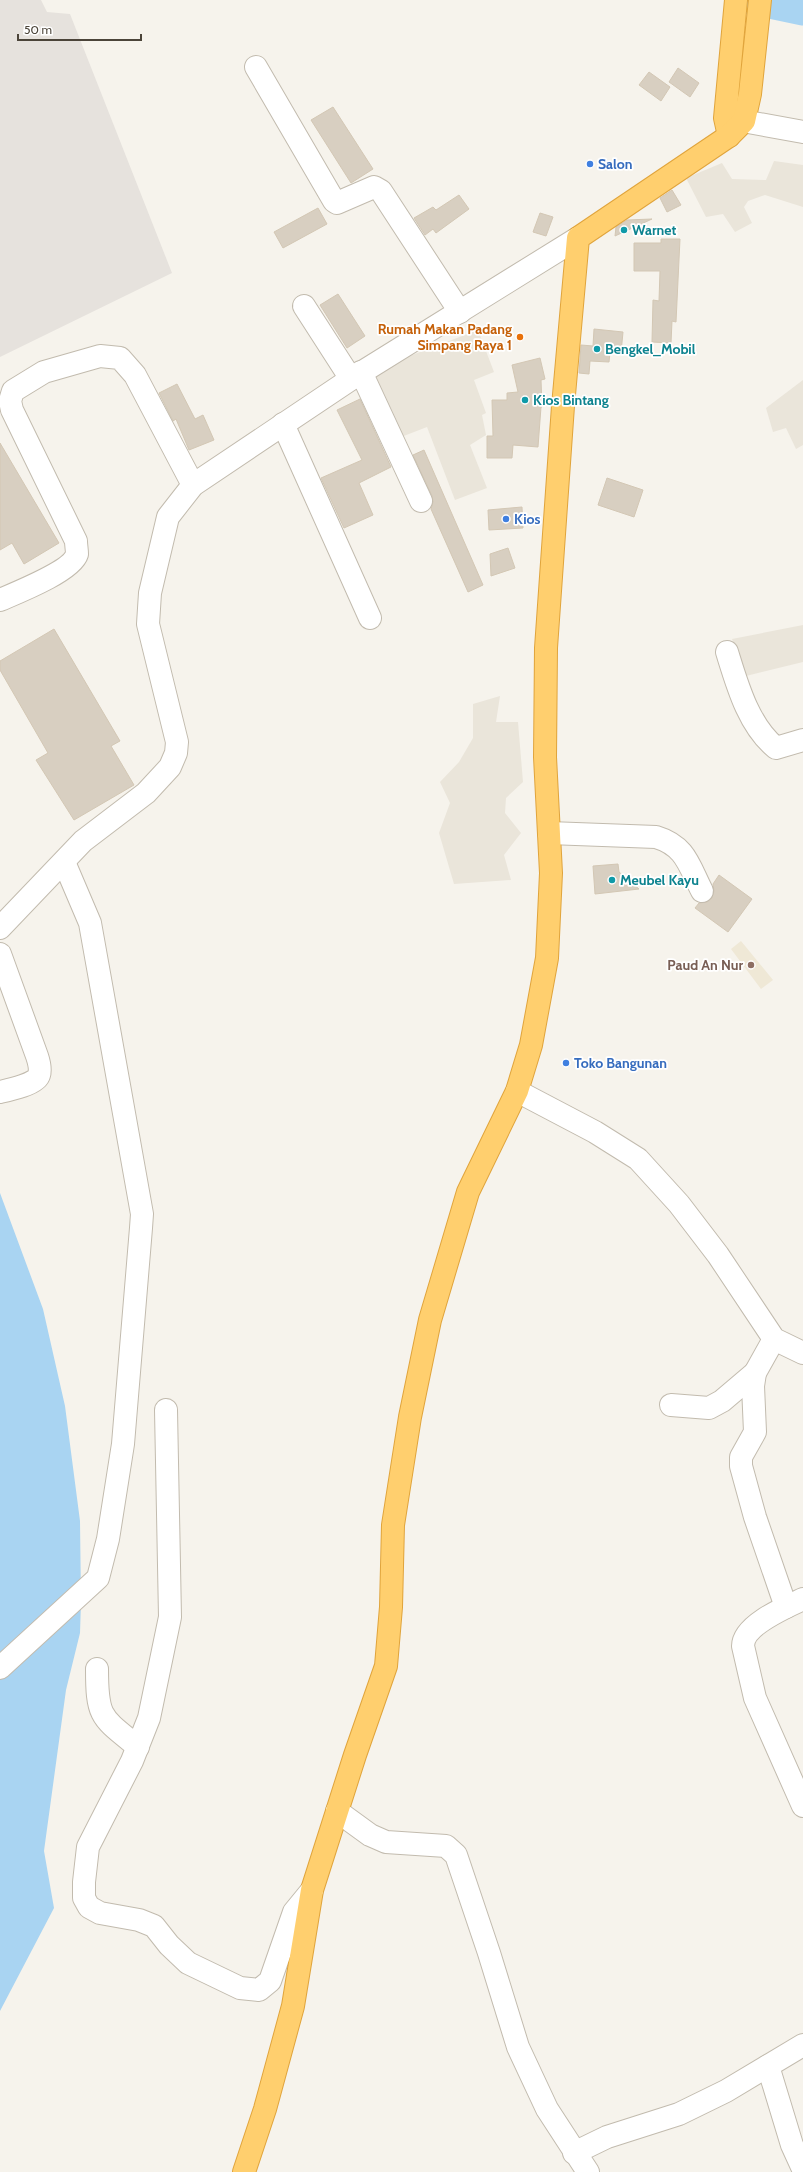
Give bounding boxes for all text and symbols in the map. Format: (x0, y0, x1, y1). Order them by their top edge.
scale bar (18, 16, 141, 42)
text: 50 m (24, 22, 52, 37)
place label: Salon (598, 155, 632, 173)
marker: Salon (585, 159, 595, 169)
place label: Warnet (632, 221, 677, 239)
marker: Warnet (619, 225, 629, 235)
place label: Rumah Makan Padang Simpang Raya 1 (378, 320, 512, 354)
marker: Rumah Makan Padang Simpang Raya 1 (515, 332, 525, 342)
place label: Bengkel_Mobil (605, 340, 696, 358)
marker: Bengkel_Mobil (592, 344, 602, 354)
place label: Kios Bintang (533, 391, 609, 409)
marker: Kios Bintang (520, 395, 530, 405)
place label: Kios (514, 510, 541, 528)
marker: Kios (501, 514, 511, 524)
place label: Meubel Kayu (620, 871, 699, 889)
marker: Meubel Kayu (607, 875, 617, 885)
place label: Paud An Nur (667, 956, 743, 974)
marker: Paud An Nur (746, 960, 756, 970)
place label: Toko Bangunan (574, 1054, 667, 1072)
marker: Toko Bangunan (561, 1058, 571, 1068)

